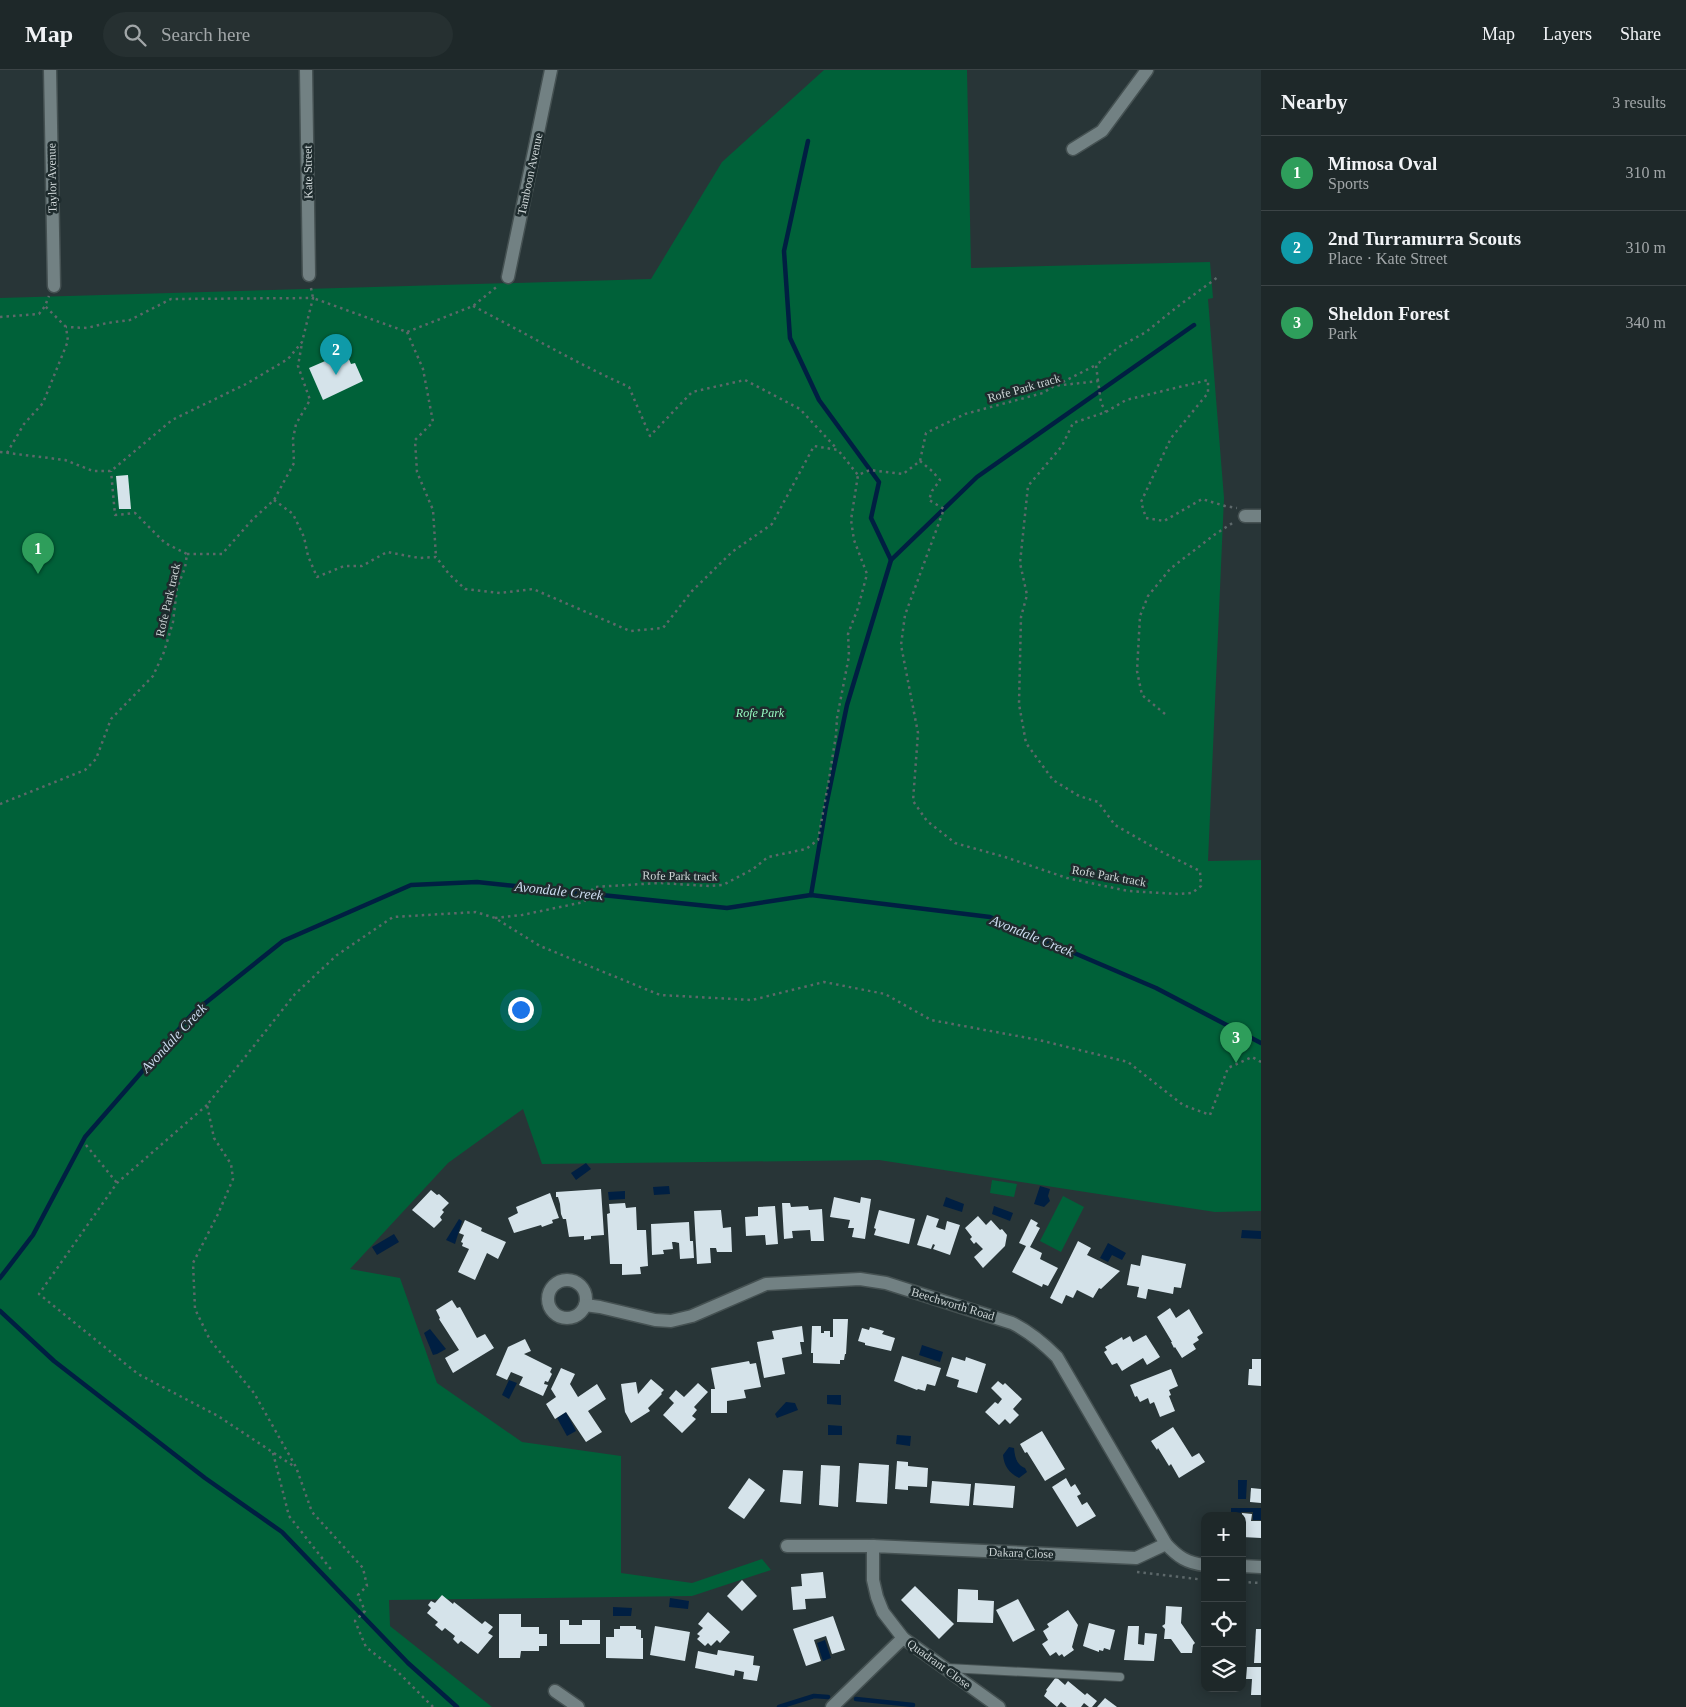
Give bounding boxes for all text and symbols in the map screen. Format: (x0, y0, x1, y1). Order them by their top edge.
search box (103, 12, 453, 57)
text: Map (25, 21, 73, 47)
icon: search (121, 21, 149, 49)
text: Search here (161, 24, 250, 45)
text: Map (1482, 24, 1515, 44)
text: Layers (1543, 24, 1592, 44)
text: Share (1620, 24, 1661, 44)
text: Nearby (1281, 90, 1348, 114)
text: 3 results (1612, 94, 1666, 111)
street label: Tamboon Avenue (514, 132, 546, 216)
street label: Taylor Avenue (44, 143, 60, 213)
street label: Kate Street (301, 144, 315, 199)
text: Mimosa Oval (1328, 153, 1437, 174)
text: 1 (1293, 164, 1301, 181)
text: 310 m (1626, 164, 1666, 181)
text: Sports (1328, 175, 1369, 192)
text: 2nd Turramurra Scouts (1328, 228, 1521, 249)
text: 2 (1293, 239, 1301, 256)
text: 310 m (1626, 239, 1666, 256)
text: Place · Kate Street (1328, 250, 1448, 267)
text: Sheldon Forest (1328, 303, 1450, 324)
text: 3 (1293, 314, 1301, 331)
text: 340 m (1626, 314, 1666, 331)
text: Park (1328, 325, 1357, 342)
pin: 2 (320, 334, 352, 375)
street label: Rofe Park track (986, 371, 1062, 405)
pin: 1 (22, 533, 54, 574)
street label: Rofe Park track (153, 562, 183, 638)
park label: Rofe Park (735, 706, 785, 720)
street label: Rofe Park track (1071, 863, 1147, 889)
street label: Rofe Park track (642, 868, 718, 884)
water label: Avondale Creek (513, 879, 605, 903)
water label: Avondale Creek (987, 912, 1077, 960)
your location (508, 997, 534, 1023)
water label: Avondale Creek (138, 1000, 210, 1076)
pin: 3 (1220, 1022, 1252, 1063)
street label: Beechworth Road (910, 1285, 996, 1323)
map controls (1201, 1512, 1246, 1692)
button: + (1201, 1512, 1246, 1557)
street label: Dakara Close (988, 1545, 1054, 1561)
button: − (1201, 1557, 1246, 1602)
button: locate (1201, 1602, 1246, 1647)
street label: Quadrant Close (905, 1636, 973, 1692)
button: layers (1201, 1647, 1246, 1692)

